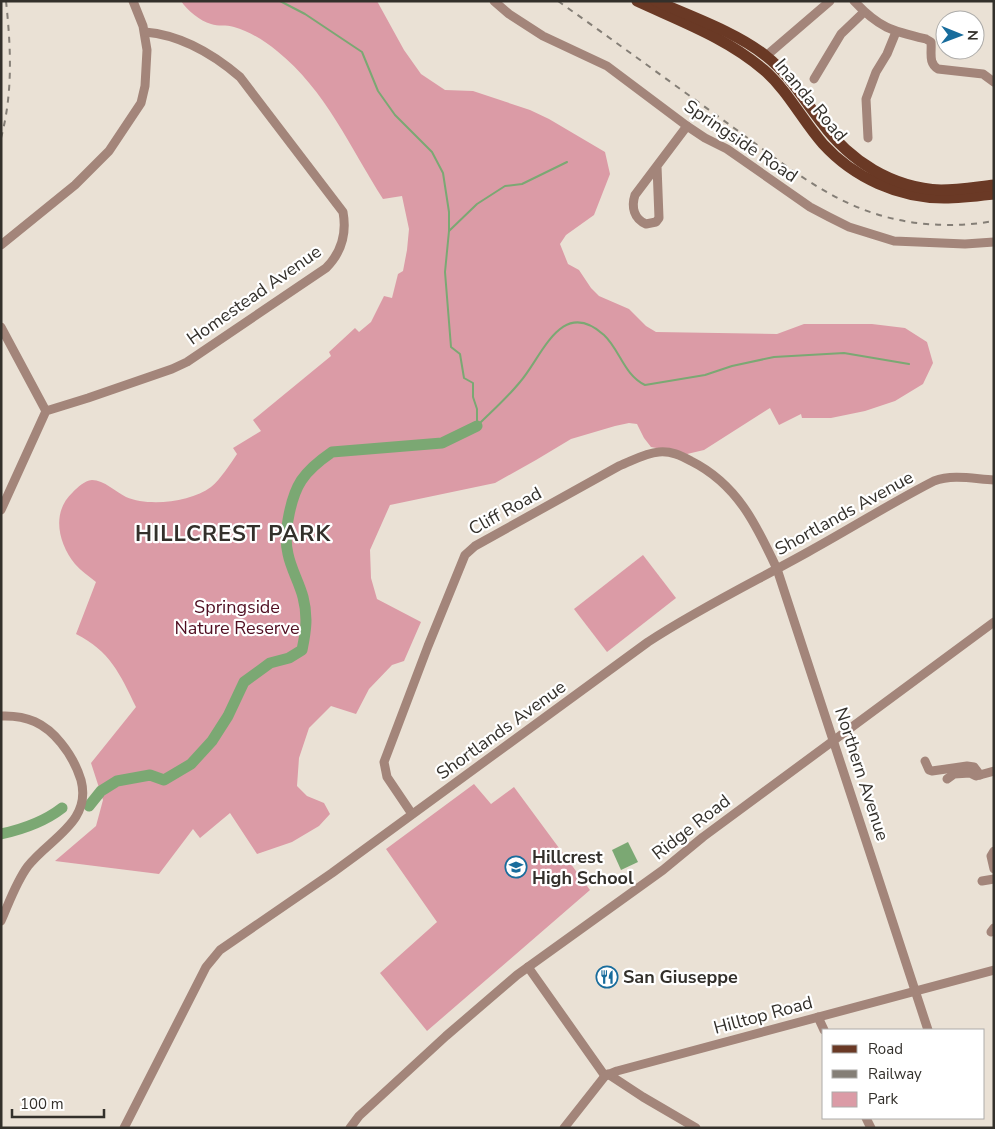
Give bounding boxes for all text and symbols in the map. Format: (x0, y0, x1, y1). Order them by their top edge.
north arrow (935, 10, 985, 60)
text: N (963, 30, 982, 41)
street label: Inanda Road (769, 54, 853, 146)
street label: Springside Road (679, 94, 803, 188)
street label: Homestead Avenue (182, 240, 326, 350)
street label: Shortlands Avenue (771, 465, 917, 561)
street label: Cliff Road (464, 481, 546, 541)
district label: HILLCREST PARK (135, 519, 331, 549)
park label: Springside Nature Reserve (174, 595, 300, 640)
street label: Shortlands Avenue (431, 675, 571, 785)
street label: Northern Avenue (829, 704, 895, 844)
street label: Ridge Road (647, 789, 735, 865)
place label: Hillcrest High School (532, 845, 634, 890)
school or university icon: Hillcrest High School (504, 855, 528, 879)
restaurant icon: San Giuseppe (595, 965, 619, 989)
place label: San Giuseppe (623, 965, 738, 989)
street label: Hilltop Road (711, 990, 815, 1040)
legend (822, 1029, 985, 1119)
text: Road (868, 1039, 903, 1059)
text: Railway (868, 1064, 922, 1084)
scale bar (12, 1086, 105, 1118)
text: Park (868, 1089, 898, 1109)
text: 100 m (20, 1094, 64, 1114)

